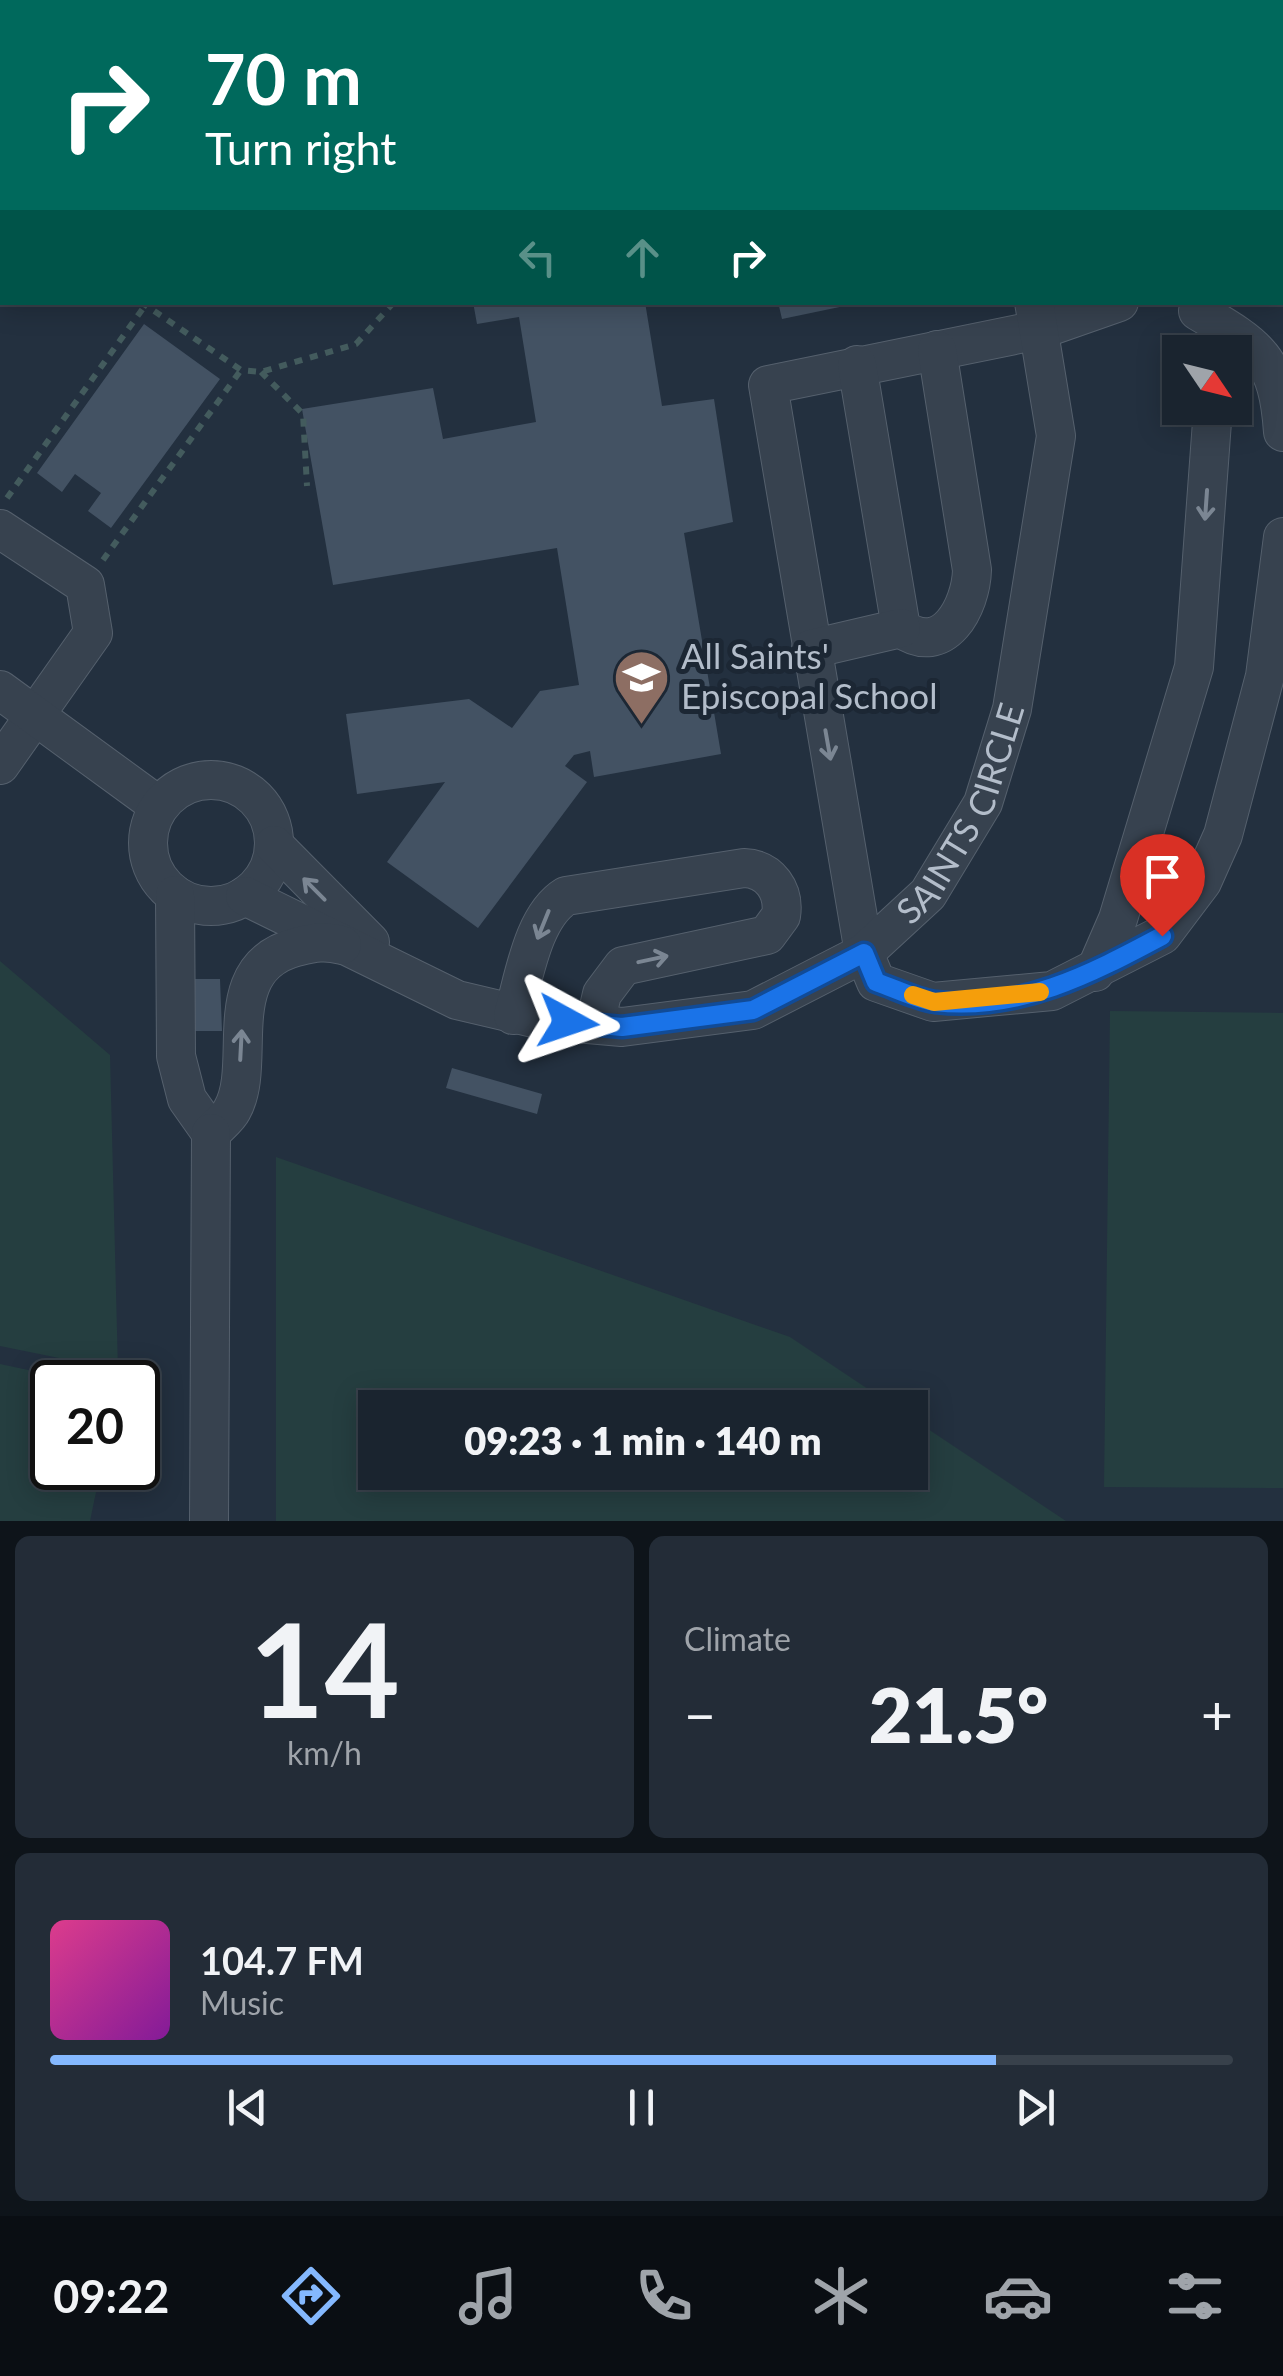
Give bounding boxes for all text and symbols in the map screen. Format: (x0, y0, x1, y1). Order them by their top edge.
text: 70 m (205, 36, 362, 120)
icon: right (40, 40, 170, 170)
text: Turn right (205, 121, 396, 175)
icon: left (510, 230, 565, 285)
icon: ahead (615, 230, 670, 285)
icon: right (720, 230, 775, 285)
north arrow (1162, 335, 1252, 425)
map controls (1162, 335, 1252, 425)
one-way arrow (1196, 488, 1215, 520)
place label: All Saints' Episcopal School (681, 634, 937, 716)
school or university icon: All Saints' Episcopal School (612, 647, 672, 726)
street label: SAINTS CIRCLE (887, 698, 1031, 931)
one-way arrow (819, 729, 838, 761)
pin (1120, 834, 1205, 937)
icon: arrive (1135, 849, 1190, 904)
one-way arrow (303, 877, 327, 901)
one-way arrow (532, 910, 550, 940)
one-way arrow (636, 949, 668, 967)
position arrow (516, 970, 620, 1074)
one-way arrow (232, 1030, 251, 1062)
speed limit sign: 20 (30, 1360, 160, 1490)
text: 09:23 · 1 min · 140 m (464, 1417, 822, 1463)
text: 14 (249, 1590, 400, 1746)
text: Climate (684, 1619, 791, 1658)
text: 21.5° (869, 1669, 1048, 1759)
text: − (684, 1681, 716, 1747)
text: + (1201, 1681, 1233, 1747)
text: km/h (287, 1733, 362, 1772)
text: 104.7 FM (200, 1937, 364, 1983)
text: Music (200, 1983, 284, 2022)
icon: previous (220, 2080, 275, 2135)
icon: pause (614, 2080, 669, 2135)
icon: next (1008, 2080, 1063, 2135)
icon: directions (276, 2261, 346, 2331)
icon: music (453, 2261, 523, 2331)
icon: phone (629, 2261, 699, 2331)
icon: climate (806, 2261, 876, 2331)
icon: car (983, 2261, 1053, 2331)
icon: filters (1160, 2261, 1230, 2331)
text: 09:22 (53, 2269, 169, 2323)

